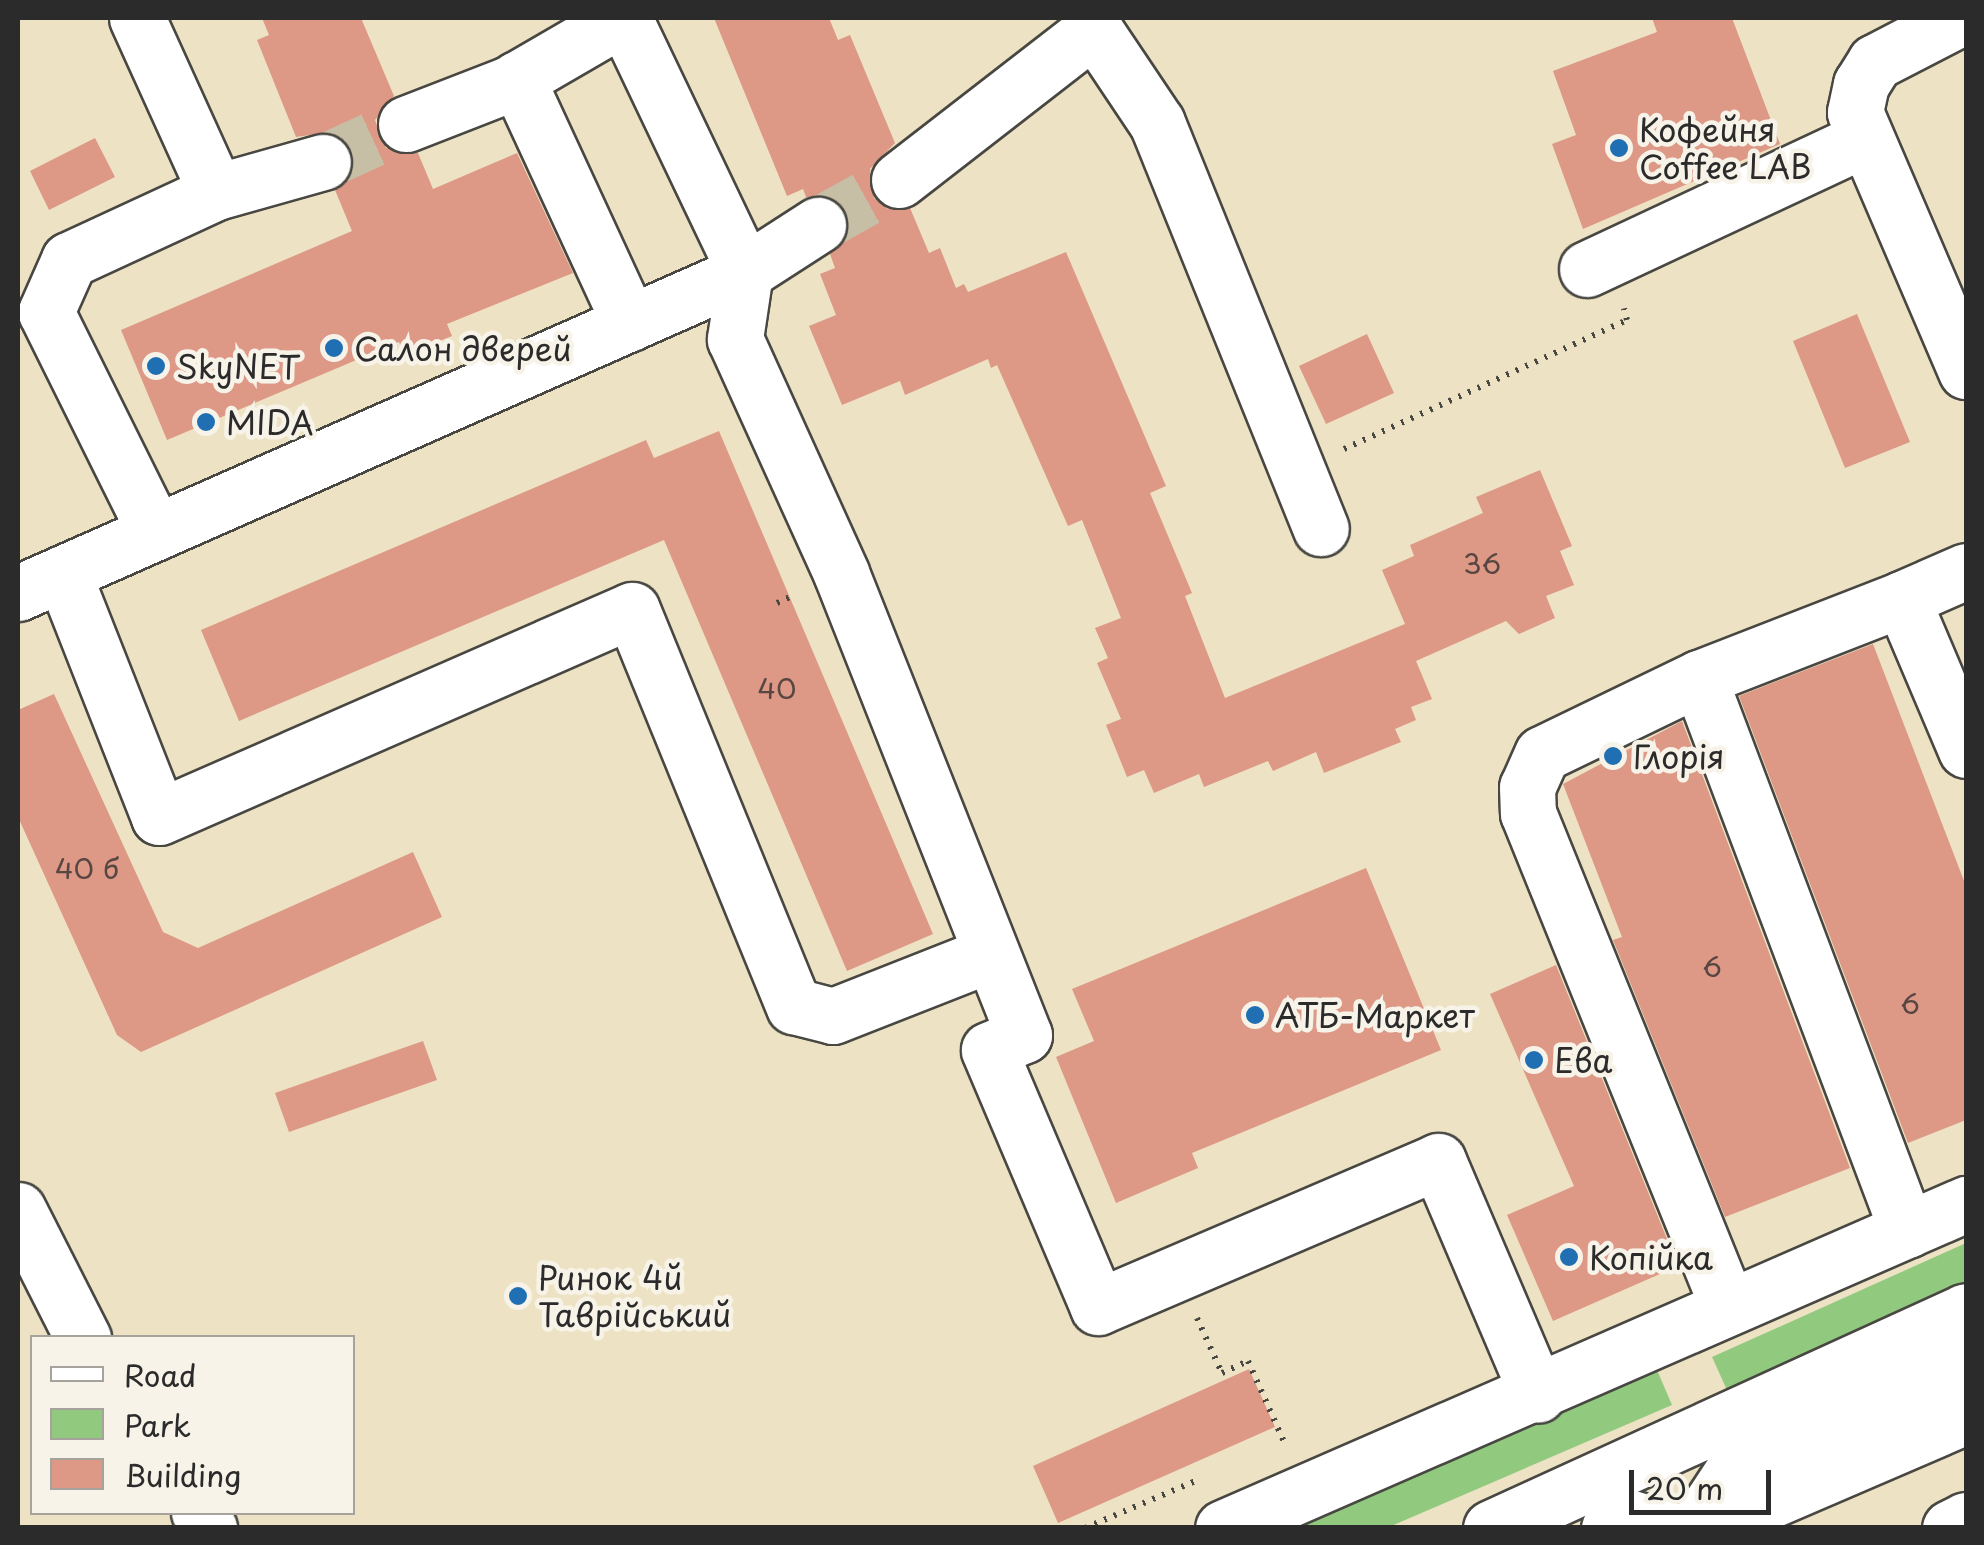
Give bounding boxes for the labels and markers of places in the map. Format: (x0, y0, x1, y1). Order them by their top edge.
place label: Кофейня Coffee LAB (1639, 111, 1814, 186)
marker: Кофейня Coffee LAB (1608, 137, 1630, 159)
place label: Салон дверей (354, 329, 571, 367)
marker: Салон дверей (323, 337, 345, 359)
place label: SkyNET (176, 347, 300, 385)
marker: SkyNET (145, 355, 167, 377)
place label: MIDA (226, 403, 314, 441)
marker: MIDA (195, 411, 217, 433)
place label: Глорія (1633, 737, 1725, 775)
marker: Глорія (1602, 745, 1624, 767)
place label: АТБ-Маркет (1275, 996, 1475, 1034)
marker: АТБ-Маркет (1244, 1004, 1266, 1026)
place label: Ева (1554, 1041, 1613, 1079)
marker: Ева (1523, 1049, 1545, 1071)
place label: Копійка (1589, 1238, 1713, 1276)
marker: Копійка (1558, 1246, 1580, 1268)
place label: Ринок 4й Таврійський (538, 1259, 731, 1334)
marker: Ринок 4й Таврійський (507, 1285, 529, 1307)

